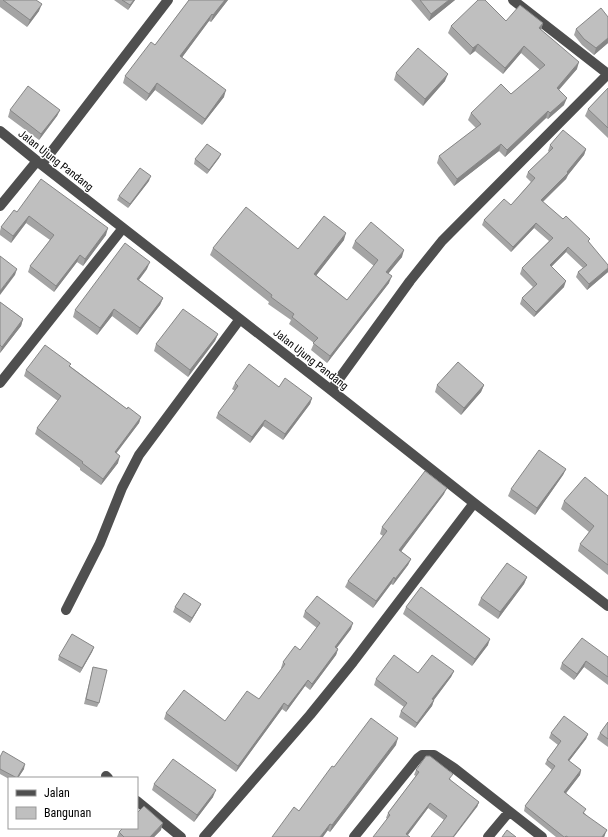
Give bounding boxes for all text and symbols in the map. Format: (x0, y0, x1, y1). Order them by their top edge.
street label: Jalan Ujung Pandang (16, 127, 96, 194)
street label: Jalan Ujung Pandang (271, 326, 351, 393)
legend (8, 777, 138, 829)
text: Jalan (44, 786, 70, 800)
text: Bangunan (44, 806, 91, 820)

